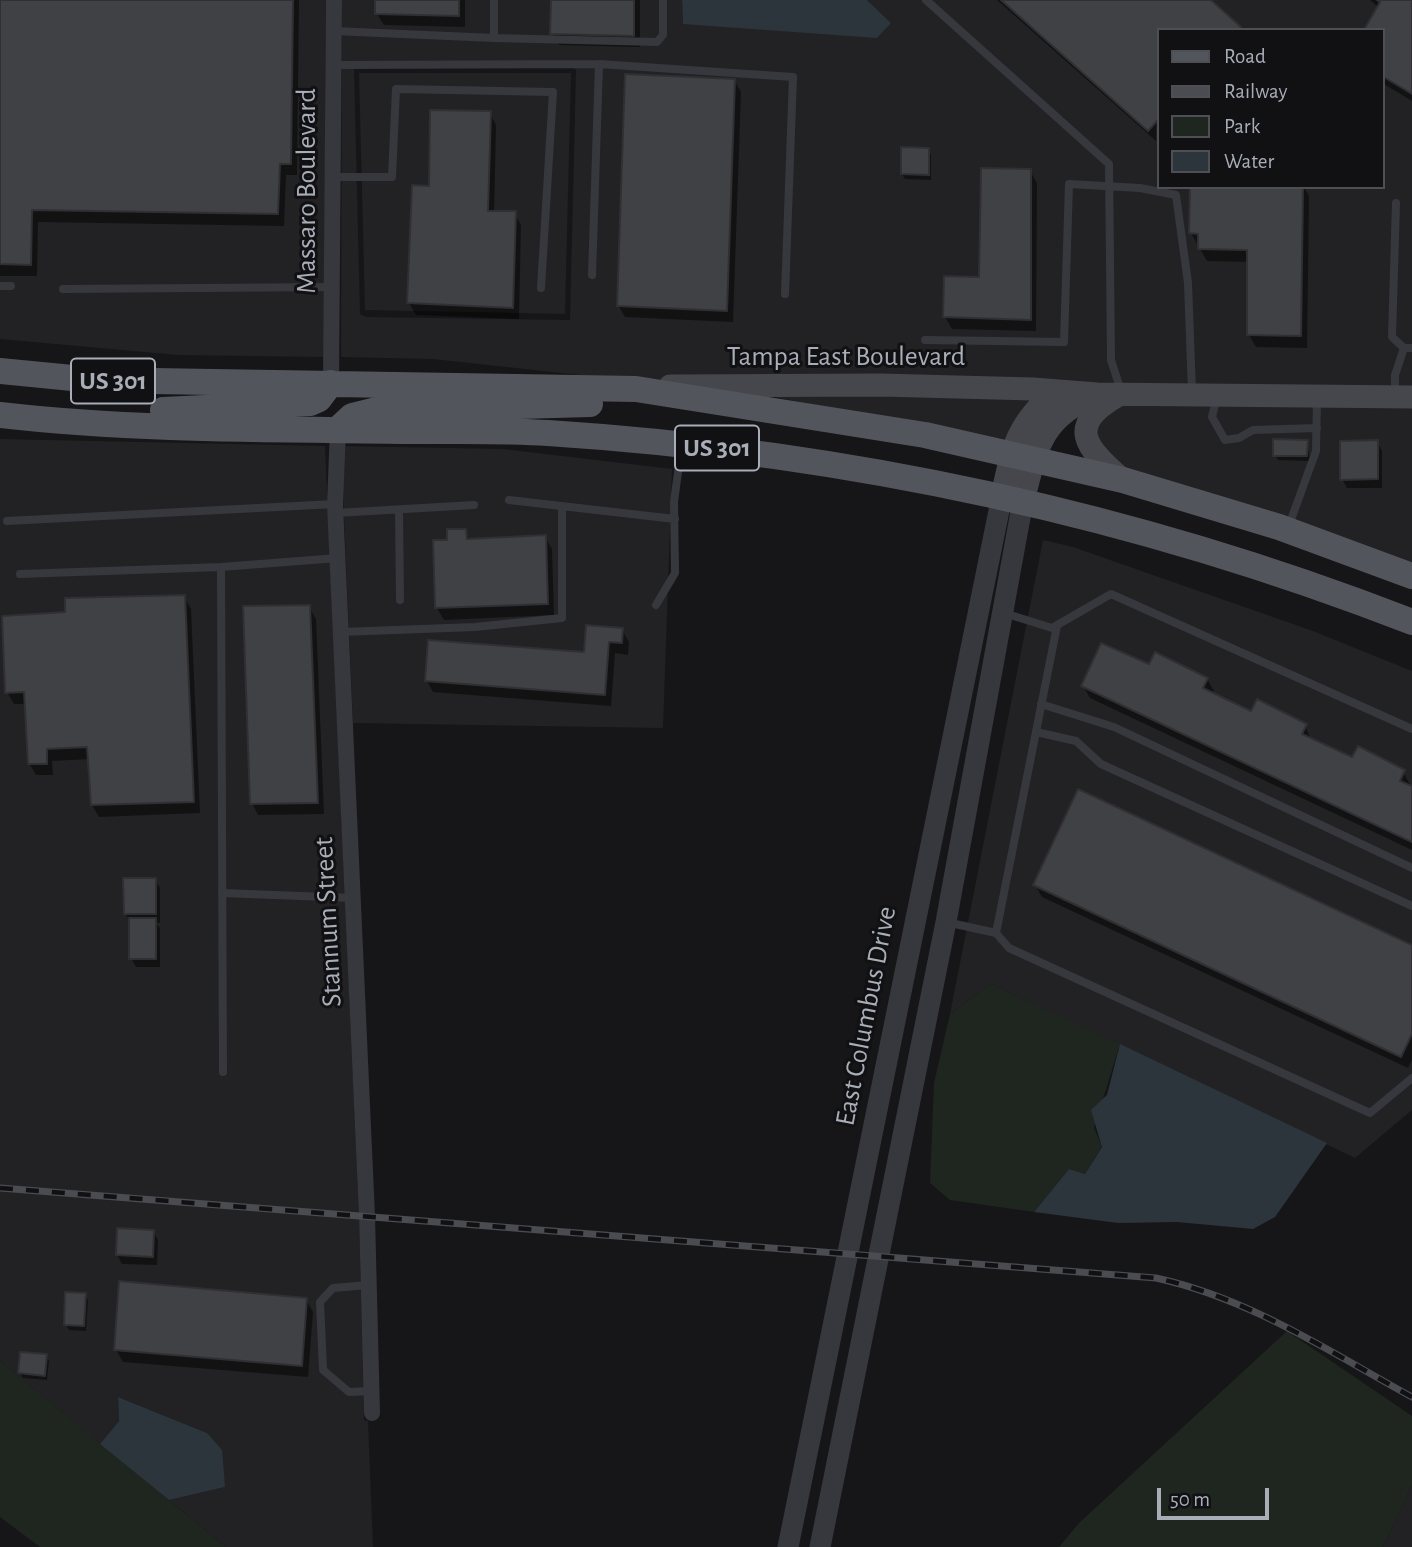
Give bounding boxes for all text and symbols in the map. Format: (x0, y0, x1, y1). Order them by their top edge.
legend (1156, 28, 1384, 189)
text: Road (1224, 46, 1266, 67)
text: Railway (1224, 81, 1287, 102)
street label: Massaro Boulevard (290, 88, 324, 294)
text: Park (1224, 116, 1260, 137)
text: Water (1224, 151, 1274, 172)
street label: Tampa East Boulevard (727, 340, 965, 374)
road number: US 301 (71, 358, 155, 404)
road number: US 301 (675, 426, 759, 470)
street label: Stannum Street (307, 836, 349, 1008)
street label: East Columbus Drive (828, 903, 904, 1129)
scale bar (1160, 1474, 1272, 1518)
text: 50 m (1170, 1489, 1210, 1510)

